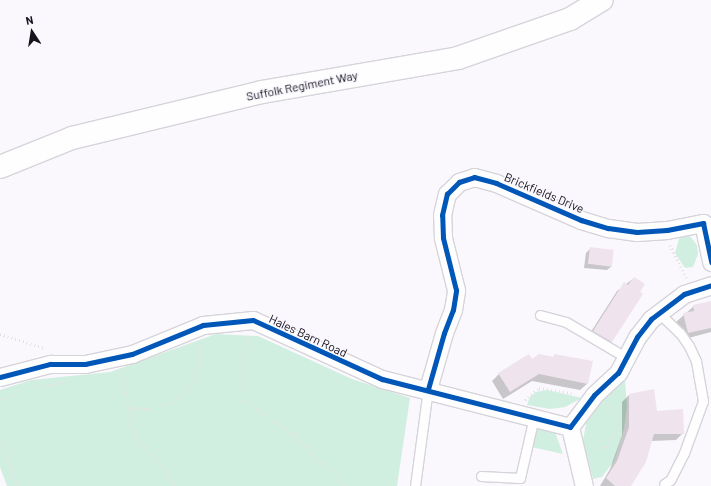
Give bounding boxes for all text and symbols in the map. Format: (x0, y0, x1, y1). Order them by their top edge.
north arrow (12, 12, 52, 52)
text: N (24, 13, 34, 27)
street label: Suffolk Regiment Way (245, 68, 359, 104)
street label: Brickfields Drive (502, 170, 586, 216)
street label: Hales Barn Road (267, 312, 349, 360)

